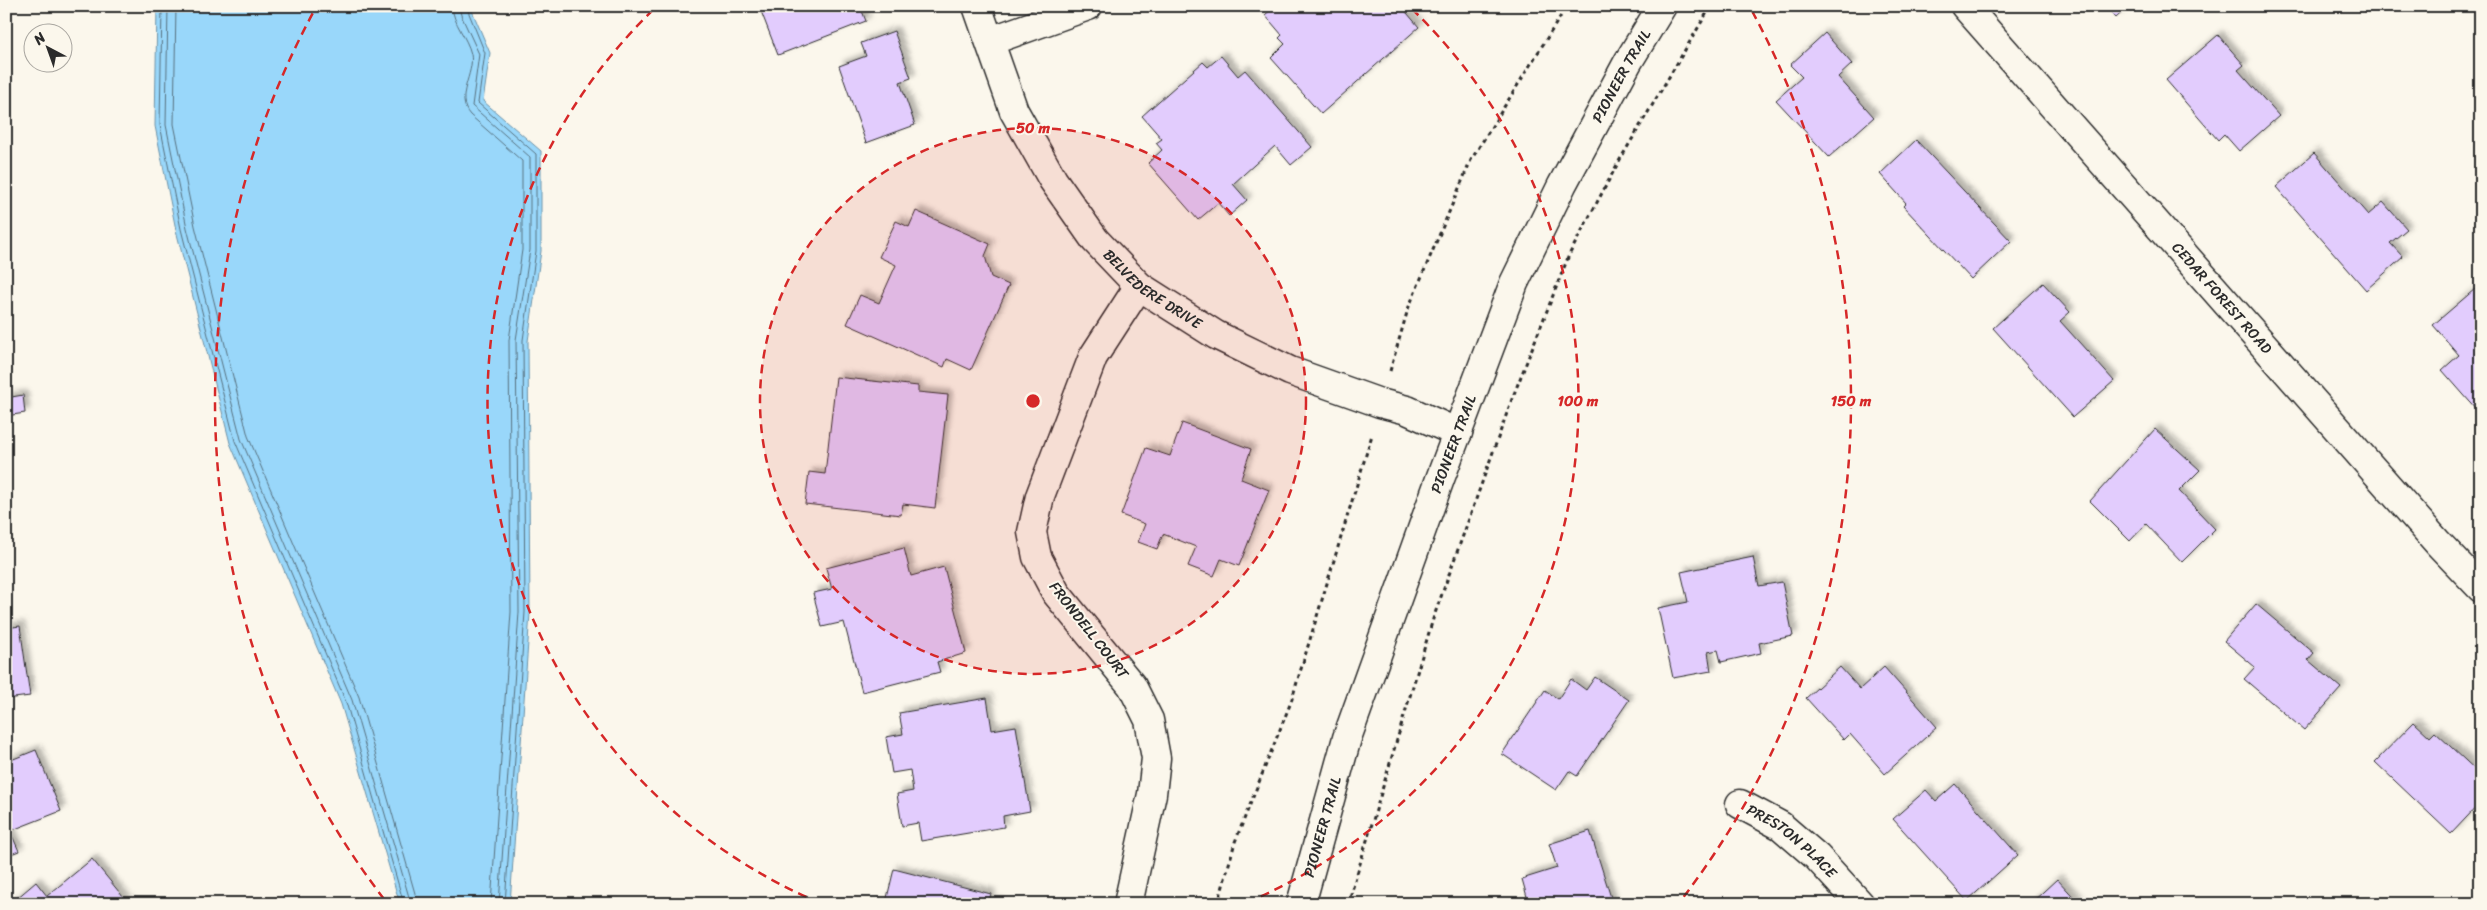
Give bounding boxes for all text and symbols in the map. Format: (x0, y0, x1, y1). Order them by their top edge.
north arrow (22, 22, 72, 72)
street label: PIONEER TRAIL (1585, 24, 1658, 128)
text: N (27, 26, 52, 52)
text: 50 m (1016, 115, 1051, 141)
street label: CEDAR FOREST ROAD (2165, 236, 2279, 360)
street label: BELVEDERE DRIVE (1097, 243, 1209, 337)
text: 100 m (1558, 388, 1599, 414)
text: 150 m (1831, 388, 1872, 414)
street label: PIONEER TRAIL (1423, 391, 1484, 497)
centre of rings (1024, 392, 1042, 410)
street label: FRONDELL COURT (1042, 575, 1137, 686)
street label: PIONEER TRAIL (1296, 773, 1349, 880)
street label: PRESTON PLACE (1742, 797, 1845, 885)

